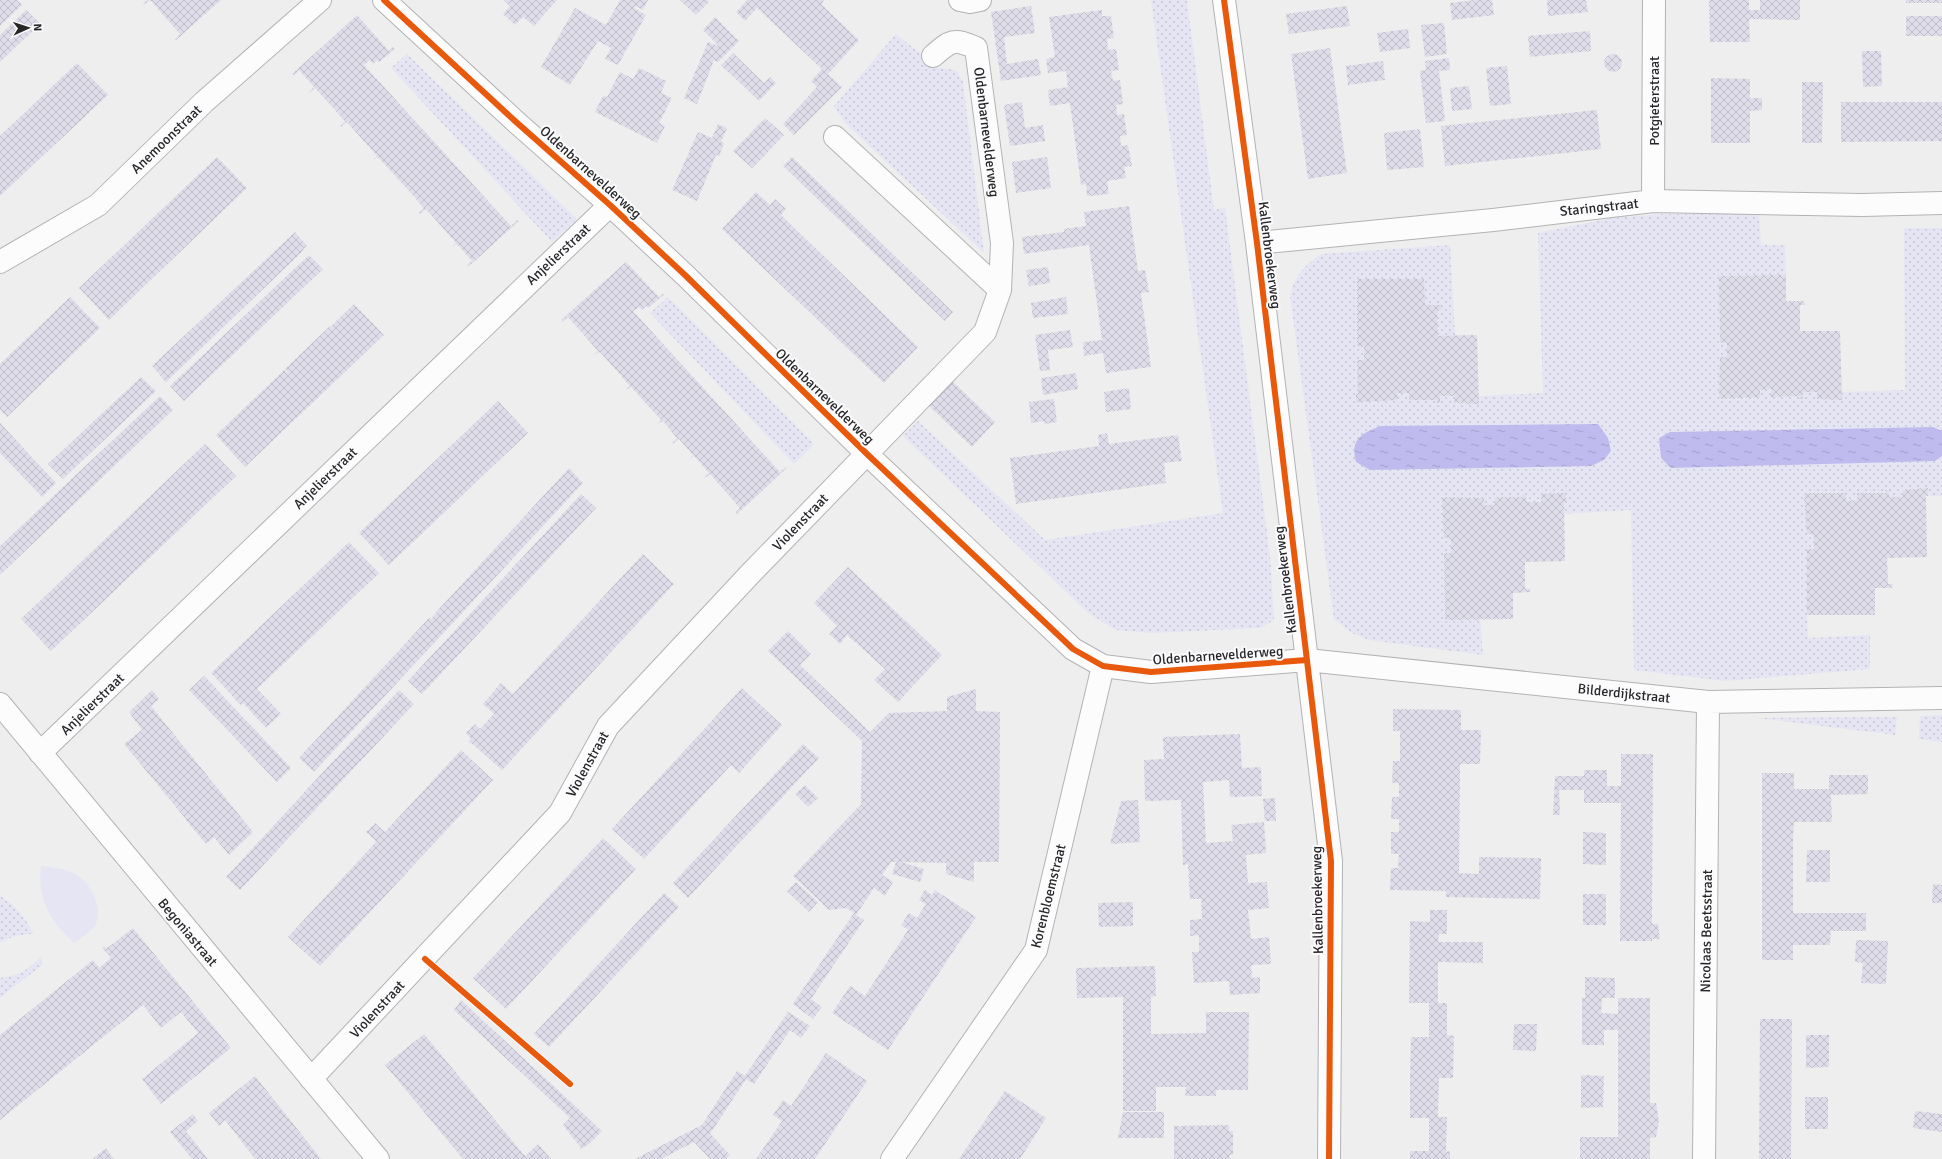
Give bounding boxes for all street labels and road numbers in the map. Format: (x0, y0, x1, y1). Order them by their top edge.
street label: Potgieterstraat (1646, 56, 1663, 146)
street label: Oldenbarnevelderweg (970, 66, 1003, 198)
street label: Anemoonstraat (127, 101, 205, 177)
street label: Oldenbarnevelderweg (536, 122, 645, 222)
street label: Staringstraat (1559, 195, 1639, 220)
street label: Kallenbroekerweg (1254, 200, 1285, 310)
street label: Anjelierstraat (523, 220, 594, 289)
street label: Oldenbarnevelderweg (772, 345, 878, 448)
street label: Anjelierstraat (290, 444, 361, 513)
street label: Violenstraat (769, 490, 832, 554)
street label: Kallenbroekerweg (1270, 525, 1301, 635)
street label: Oldenbarnevelderweg (1152, 642, 1284, 669)
street label: Anjelierstraat (57, 670, 128, 739)
street label: Bilderdijkstraat (1577, 680, 1671, 707)
street label: Violenstraat (562, 728, 613, 800)
street label: Korenbloemstraat (1027, 842, 1070, 950)
street label: Kallenbroekerweg (1308, 846, 1327, 954)
street label: Nicolaas Beetsstraat (1697, 869, 1716, 993)
street label: Begoniastraat (154, 895, 221, 970)
street label: Violenstraat (346, 977, 408, 1042)

